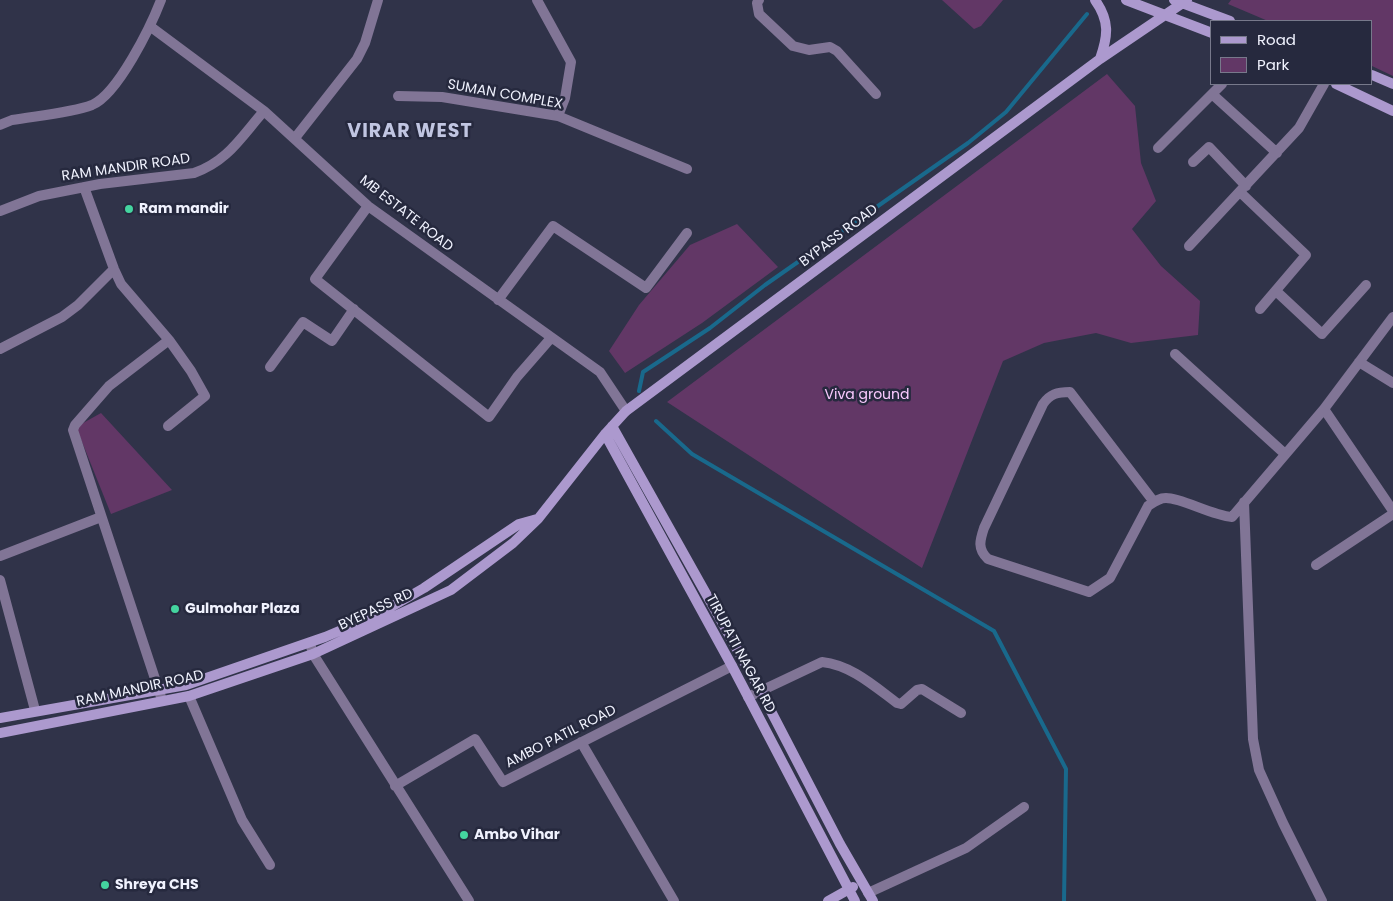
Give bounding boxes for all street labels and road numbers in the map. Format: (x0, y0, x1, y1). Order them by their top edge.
street label: SUMAN COMPLEX (446, 77, 564, 113)
street label: RAM MANDIR ROAD (61, 151, 191, 185)
street label: MB ESTATE ROAD (356, 172, 456, 256)
street label: BYPASS ROAD (797, 201, 881, 271)
street label: BYEPASS RD (336, 585, 416, 635)
street label: TIRUPATI NAGAR RD (702, 592, 778, 716)
street label: RAM MANDIR ROAD (75, 667, 205, 711)
street label: AMBO PATIL ROAD (503, 702, 619, 772)

